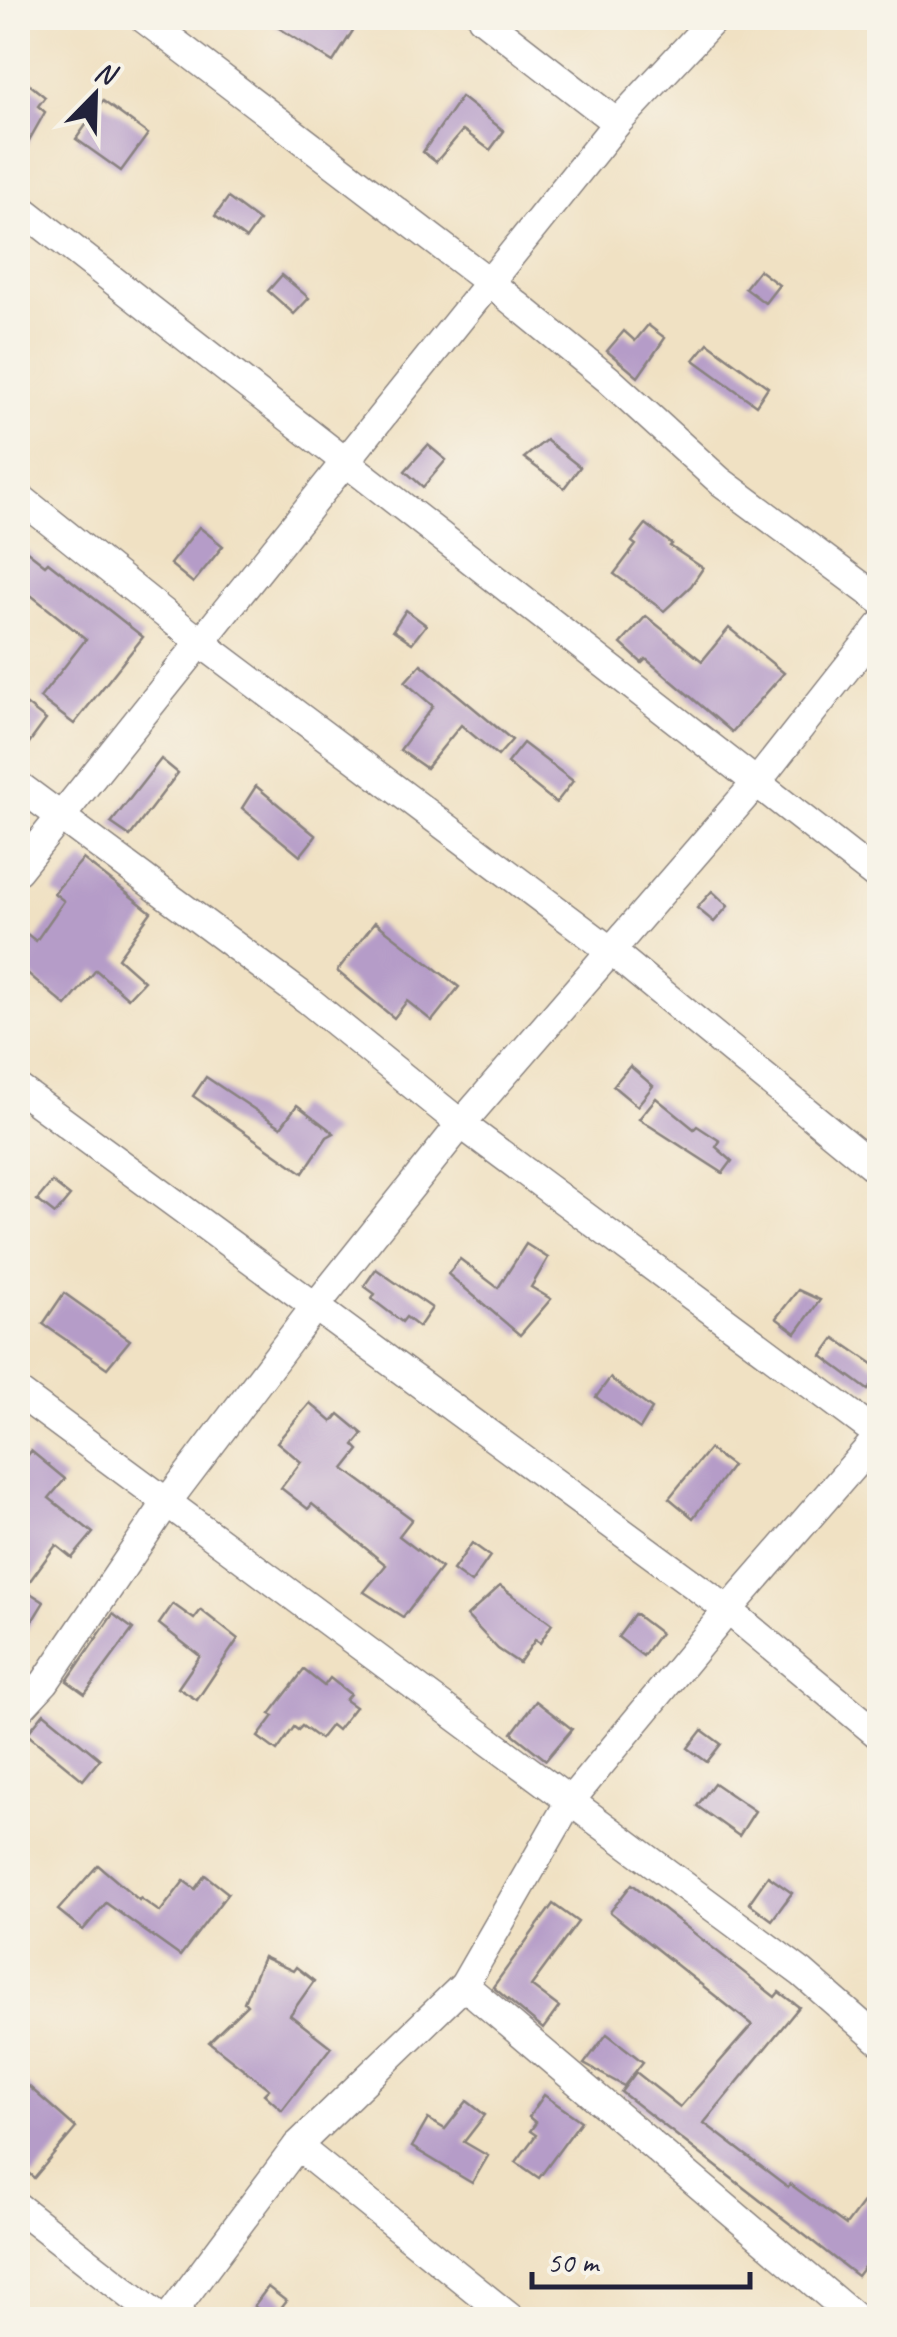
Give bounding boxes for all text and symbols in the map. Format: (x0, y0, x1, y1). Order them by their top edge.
north arrow (45, 45, 145, 145)
text: N (90, 53, 124, 94)
scale bar (532, 2227, 750, 2289)
text: 50 m (547, 2243, 600, 2281)

